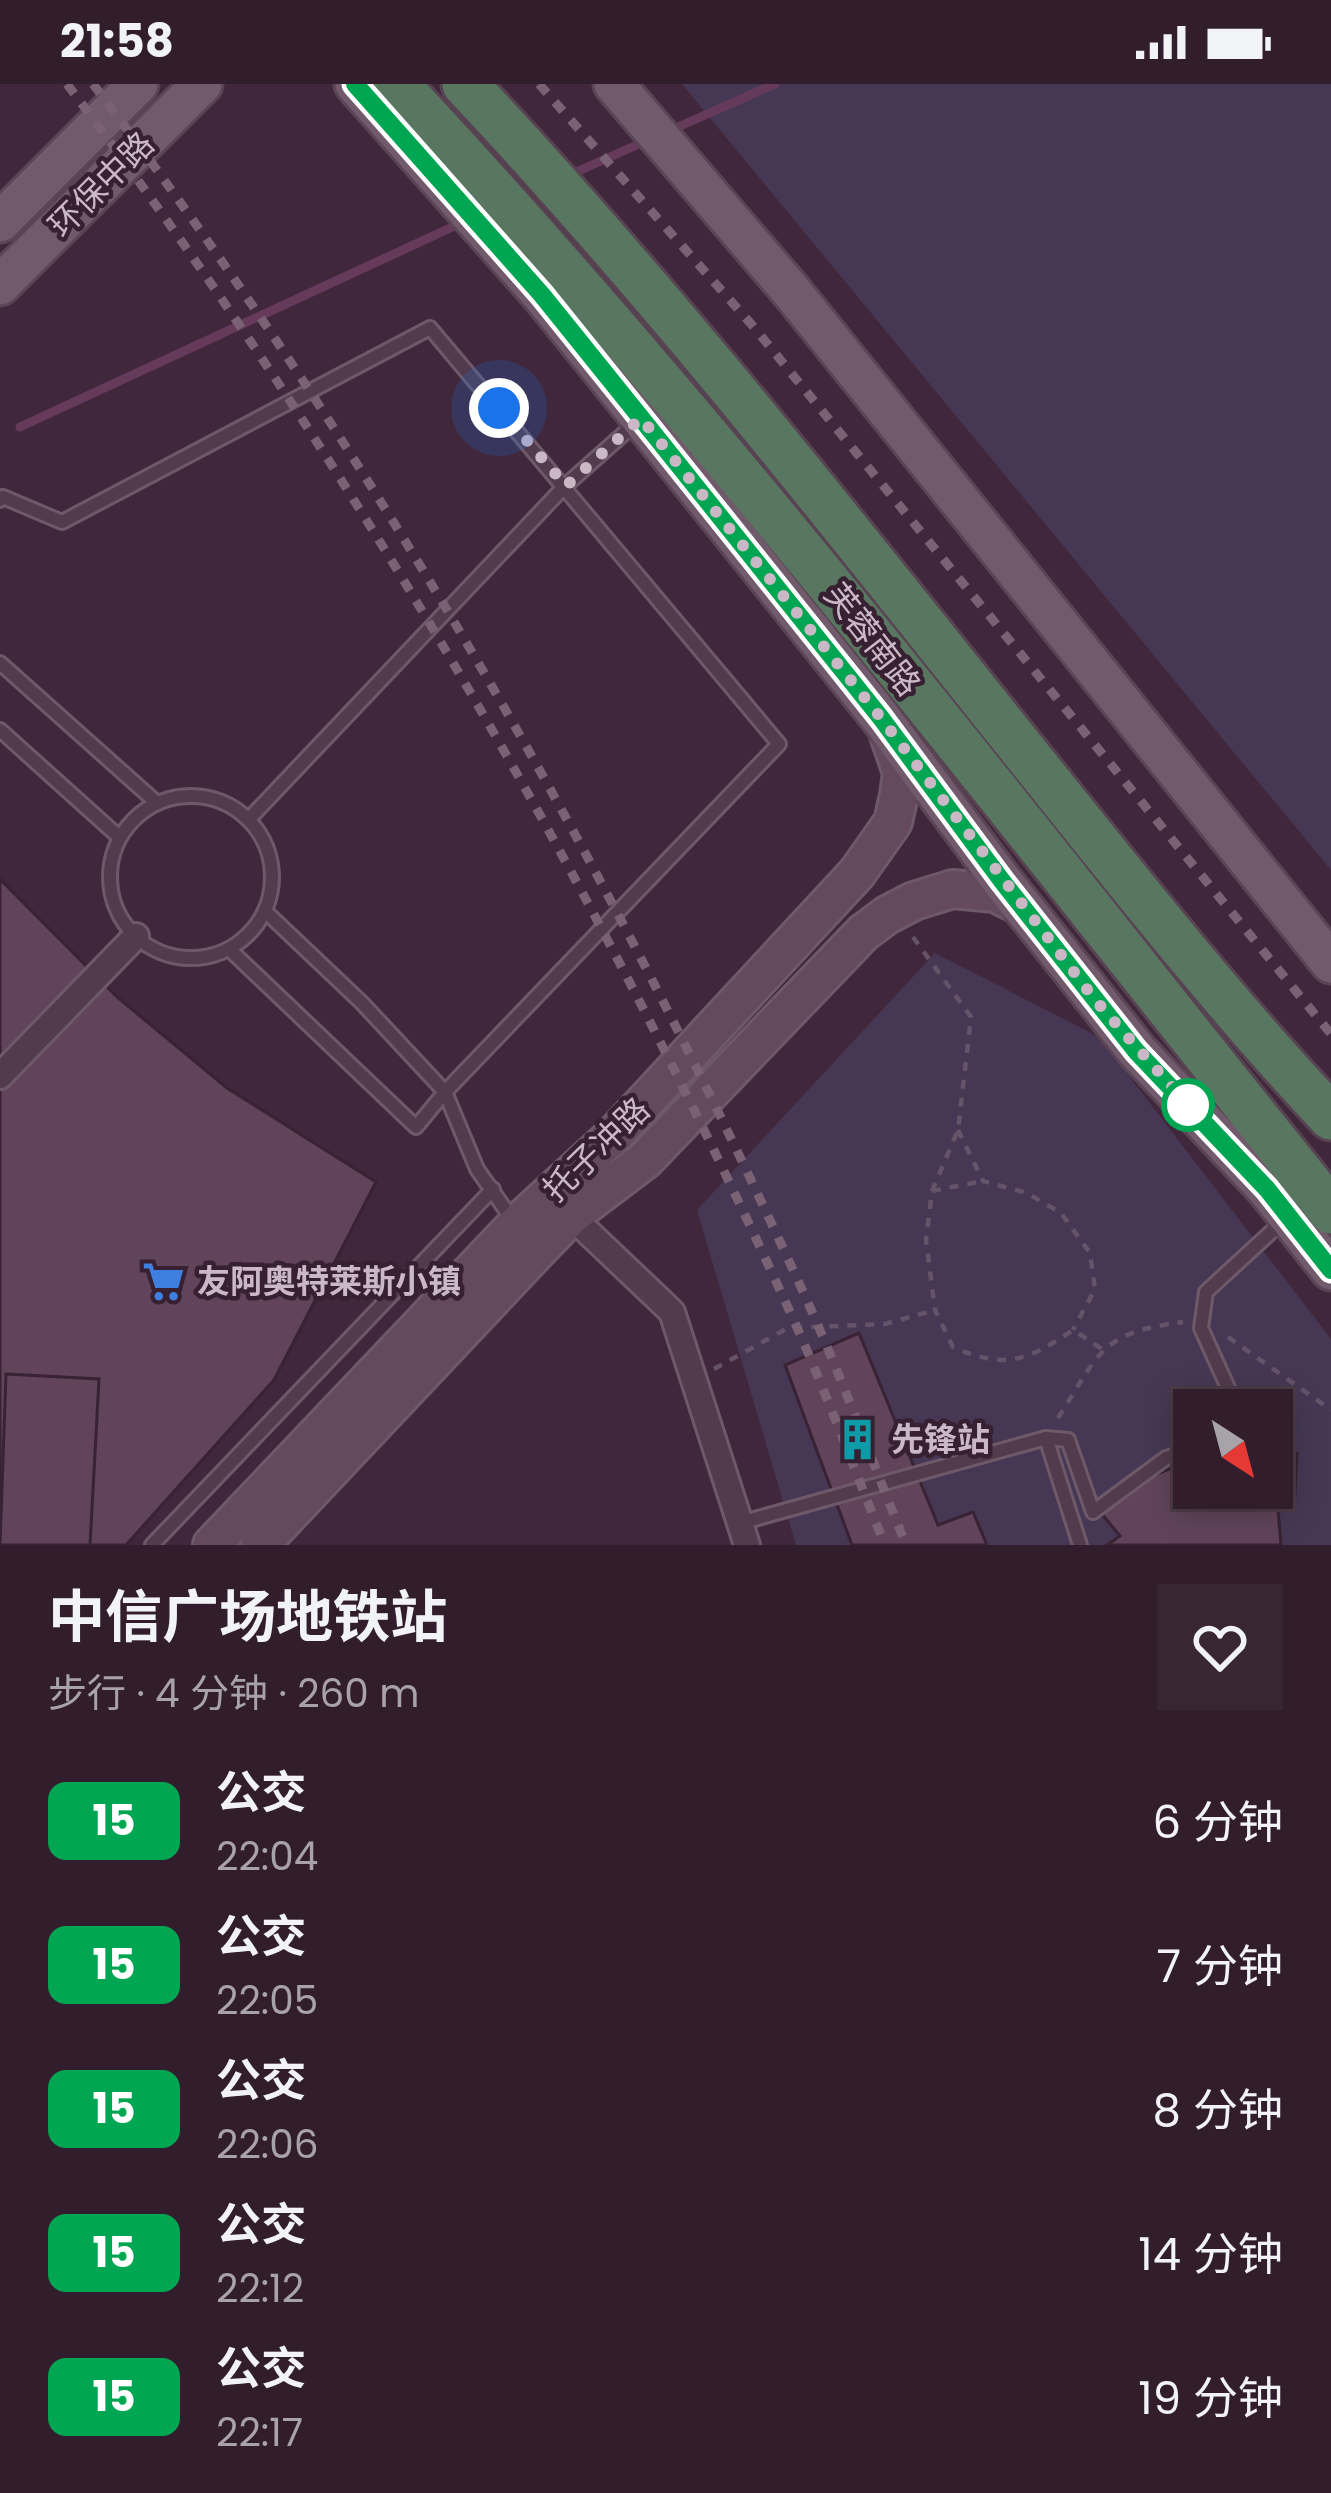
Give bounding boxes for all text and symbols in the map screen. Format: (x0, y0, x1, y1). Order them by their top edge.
text: 21:58 (60, 10, 174, 73)
street label: 环保中路 (38, 121, 165, 248)
your location (469, 378, 529, 438)
street label: 芙蓉南路 (813, 573, 932, 706)
unlabelled marker (1163, 1080, 1213, 1130)
street label: 托子冲路 (533, 1087, 660, 1212)
supermarket icon: 友阿奥特莱斯小镇 (140, 1258, 186, 1304)
place label: 友阿奥特莱斯小镇 (197, 1258, 461, 1305)
north arrow (1173, 1389, 1293, 1509)
map controls (1173, 1389, 1293, 1509)
building icon: 先锋站 (834, 1416, 880, 1462)
place label: 先锋站 (891, 1416, 990, 1463)
text: 中信广场地铁站 (48, 1577, 447, 1657)
button: heart (1157, 1584, 1283, 1710)
text: 步行 · 4 分钟 · 260 m (48, 1666, 419, 1721)
text: 公交 (216, 1761, 306, 1824)
text: 15 (92, 1791, 136, 1850)
text: 6 分钟 (1152, 1791, 1283, 1854)
text: 22:04 (216, 1829, 318, 1884)
text: 公交 (216, 1905, 306, 1968)
text: 15 (92, 1935, 136, 1994)
text: 7 分钟 (1156, 1935, 1283, 1998)
text: 22:05 (216, 1973, 318, 2028)
text: 公交 (216, 2049, 306, 2112)
text: 15 (92, 2079, 136, 2138)
text: 8 分钟 (1153, 2079, 1283, 2142)
text: 22:06 (216, 2117, 318, 2172)
text: 公交 (216, 2193, 306, 2256)
text: 15 (92, 2223, 136, 2282)
text: 14 分钟 (1138, 2223, 1283, 2286)
text: 22:12 (216, 2261, 304, 2316)
text: 公交 (216, 2337, 306, 2400)
text: 15 (92, 2367, 136, 2426)
text: 19 分钟 (1138, 2367, 1283, 2430)
text: 22:17 (216, 2405, 303, 2460)

